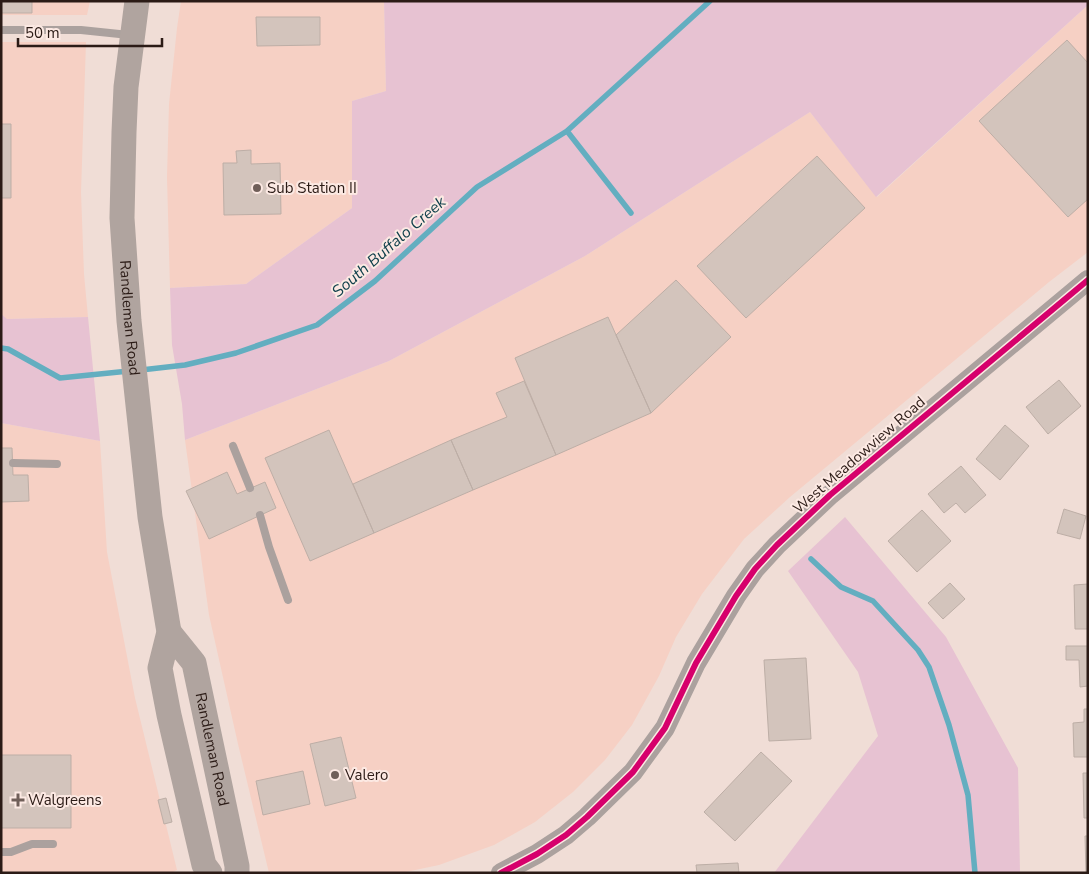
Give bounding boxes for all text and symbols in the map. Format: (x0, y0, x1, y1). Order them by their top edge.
scale bar (18, 15, 161, 47)
text: 50 m (25, 23, 60, 43)
place label: Sub Station II (267, 178, 357, 198)
marker: Sub Station II (251, 182, 263, 194)
water label: South Buffalo Creek (327, 191, 451, 303)
street label: Randleman Road (115, 260, 145, 377)
street label: West Meadowview Road (789, 392, 929, 518)
street label: Randleman Road (190, 691, 234, 808)
place label: Valero (344, 765, 388, 785)
marker: Valero (329, 769, 341, 781)
place label: Walgreens (28, 790, 102, 810)
marker: Walgreens (12, 794, 24, 806)

